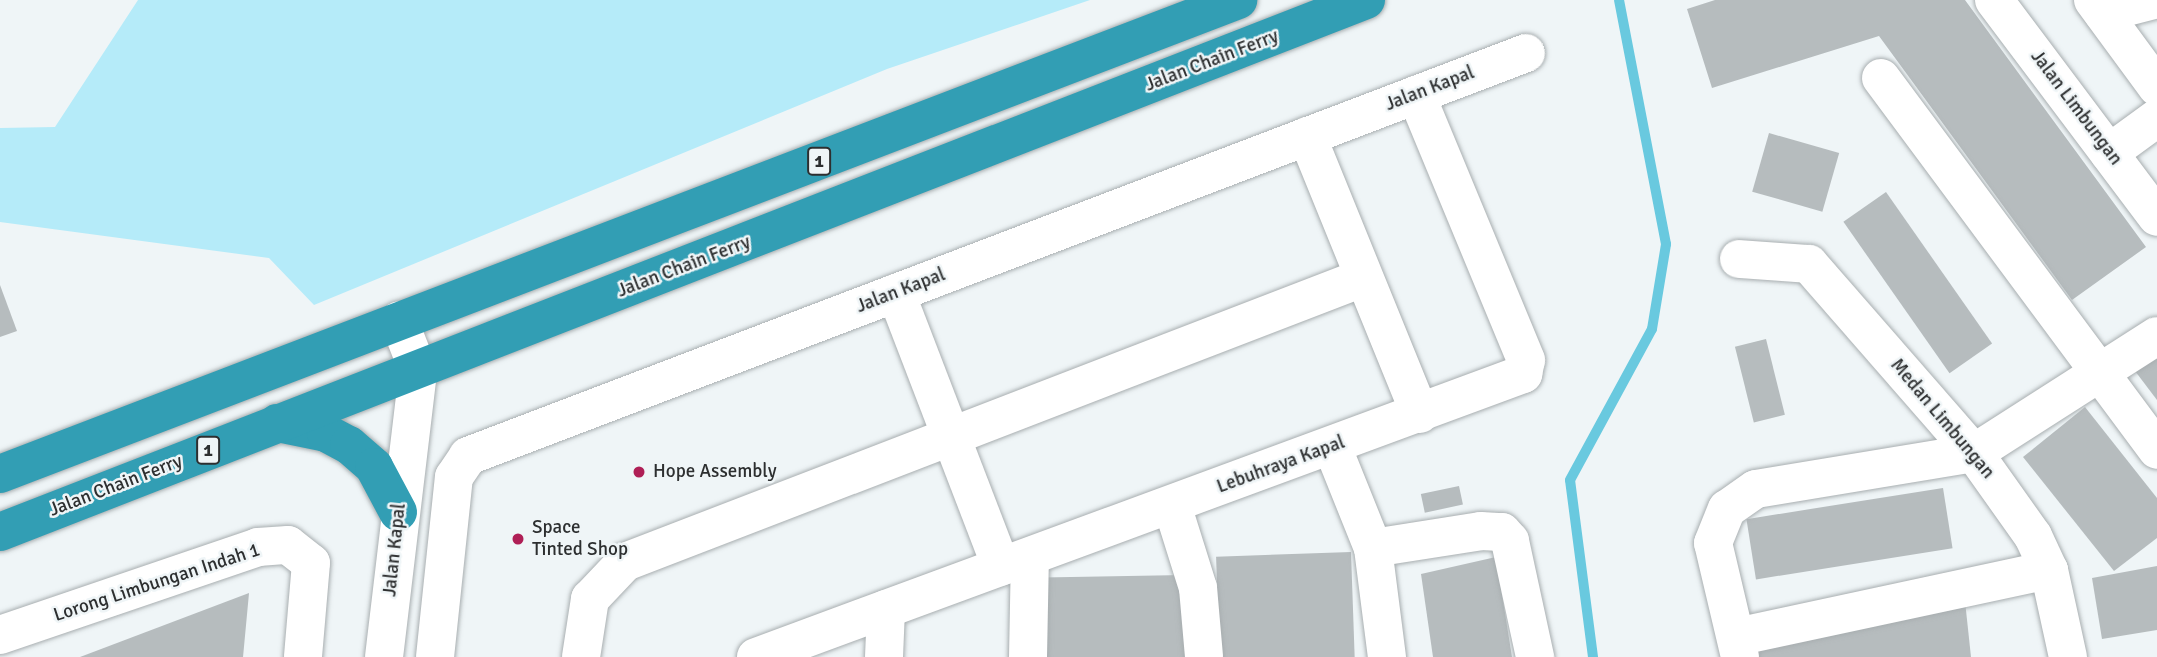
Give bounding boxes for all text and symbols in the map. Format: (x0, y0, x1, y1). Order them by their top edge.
street label: Jalan Chain Ferry (1142, 25, 1282, 97)
street label: Jalan Limbungan (2025, 46, 2127, 170)
street label: Jalan Kapal (1382, 62, 1478, 116)
road number: 1 (807, 146, 831, 176)
street label: Jalan Chain Ferry (614, 231, 754, 303)
street label: Jalan Kapal (853, 264, 949, 318)
street label: Medan Limbungan (1885, 354, 1999, 484)
street label: Lebuhraya Kapal (1214, 431, 1348, 499)
road number: 1 (196, 436, 220, 464)
street label: Jalan Chain Ferry (46, 450, 186, 522)
place label: Hope Assembly (653, 461, 777, 483)
marker: Hope Assembly (631, 464, 647, 480)
street label: Jalan Kapal (379, 502, 411, 598)
place label: Space Tinted Shop (532, 517, 628, 561)
marker: Space Tinted Shop (510, 531, 526, 547)
street label: Lorong Limbungan Indah 1 (51, 539, 263, 627)

